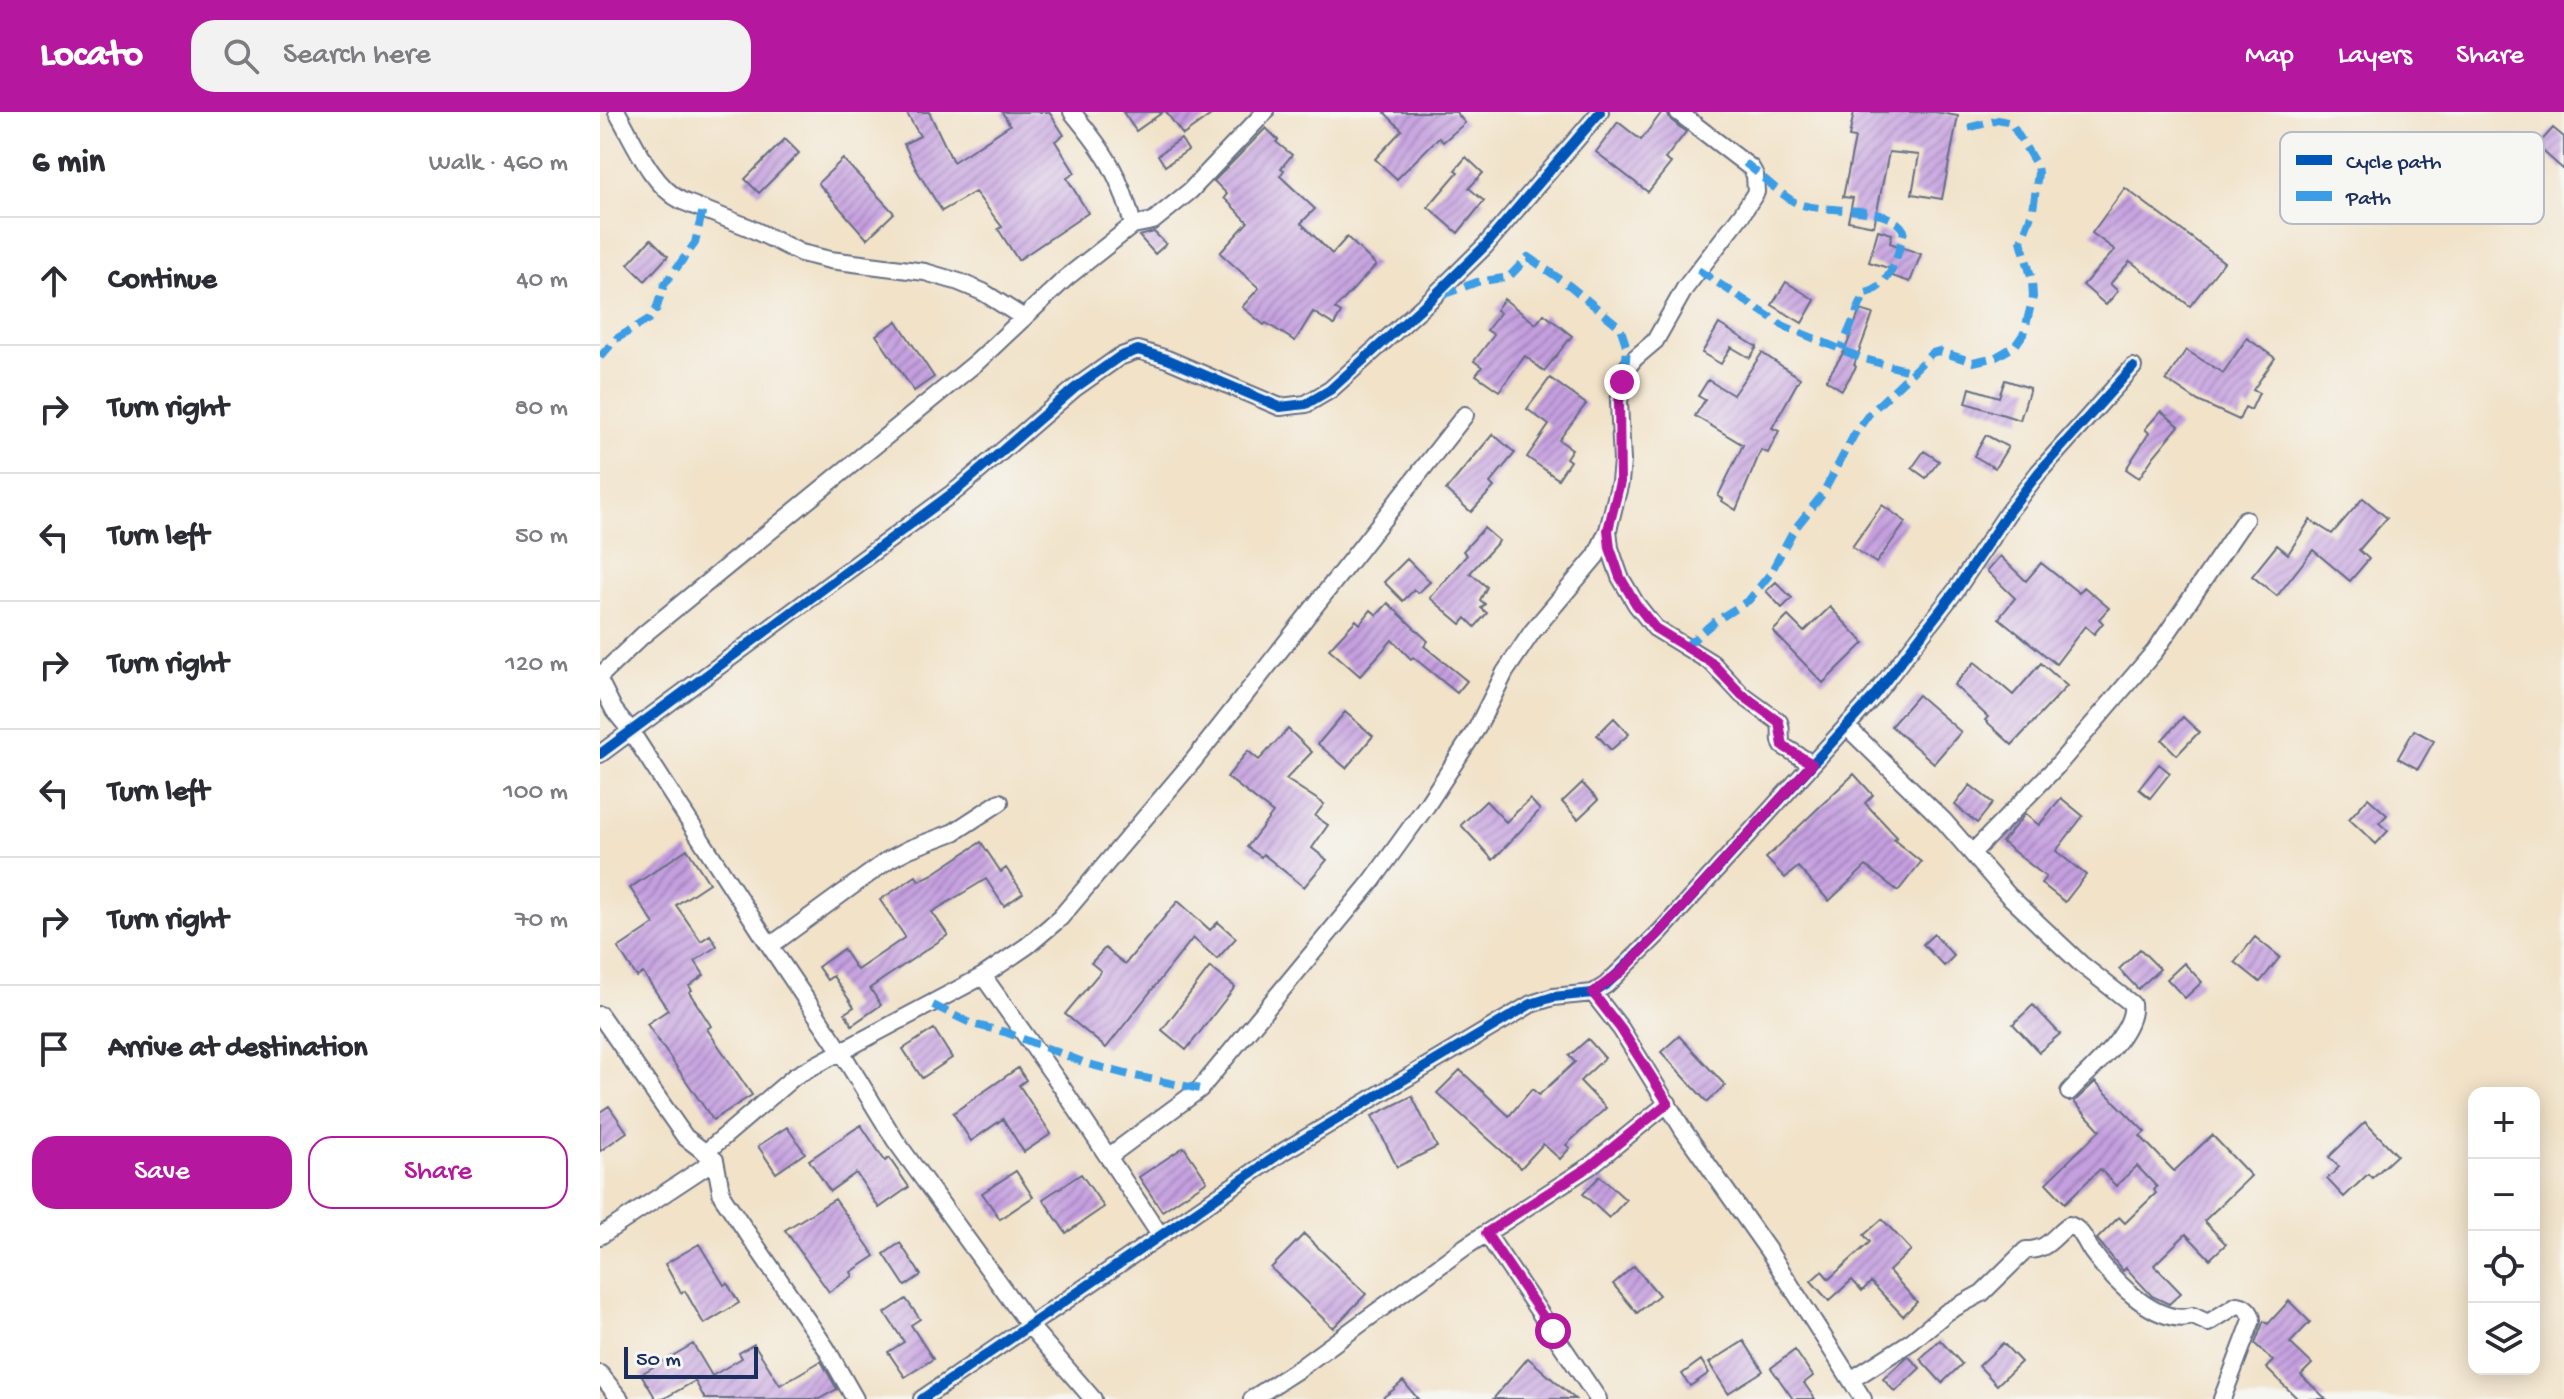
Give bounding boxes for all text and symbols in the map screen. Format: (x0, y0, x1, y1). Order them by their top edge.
search box (191, 20, 751, 92)
text: Locato (40, 34, 143, 78)
icon: search (219, 34, 263, 78)
text: Search here (283, 39, 431, 74)
text: Map (2245, 40, 2294, 73)
text: Layers (2338, 40, 2412, 73)
text: Share (2456, 40, 2524, 73)
legend (2280, 132, 2544, 224)
text: 6 min (32, 144, 105, 184)
text: Walk · 460 m (429, 149, 568, 180)
text: Cycle path (2346, 151, 2442, 177)
text: Path (2345, 187, 2391, 213)
icon: ahead (32, 259, 76, 303)
text: Continue (108, 264, 217, 299)
text: 40 m (516, 266, 568, 297)
route end (1604, 364, 1640, 400)
icon: right (32, 387, 76, 431)
text: Turn right (108, 392, 228, 427)
text: 80 m (514, 394, 568, 425)
icon: left (32, 515, 76, 559)
text: Turn left (108, 520, 209, 555)
text: 50 m (515, 522, 568, 553)
icon: right (32, 643, 76, 687)
text: Turn right (108, 648, 228, 683)
text: 120 m (505, 650, 568, 681)
icon: left (32, 771, 76, 815)
text: Turn left (108, 776, 209, 811)
text: 100 m (503, 778, 568, 809)
icon: right (32, 899, 76, 943)
text: Turn right (108, 904, 228, 939)
text: 70 m (515, 906, 568, 937)
icon: arrive (32, 1027, 76, 1071)
text: Arrive at destination (108, 1032, 368, 1067)
map controls (2468, 1087, 2540, 1375)
button: + (2468, 1087, 2540, 1159)
button: Save (32, 1136, 292, 1209)
button: Share (308, 1136, 568, 1209)
button: − (2468, 1159, 2540, 1231)
button: locate (2468, 1231, 2540, 1303)
button: layers (2468, 1303, 2540, 1375)
route start (1535, 1313, 1571, 1349)
scale bar (624, 1343, 758, 1379)
text: 50 m (636, 1348, 681, 1374)

